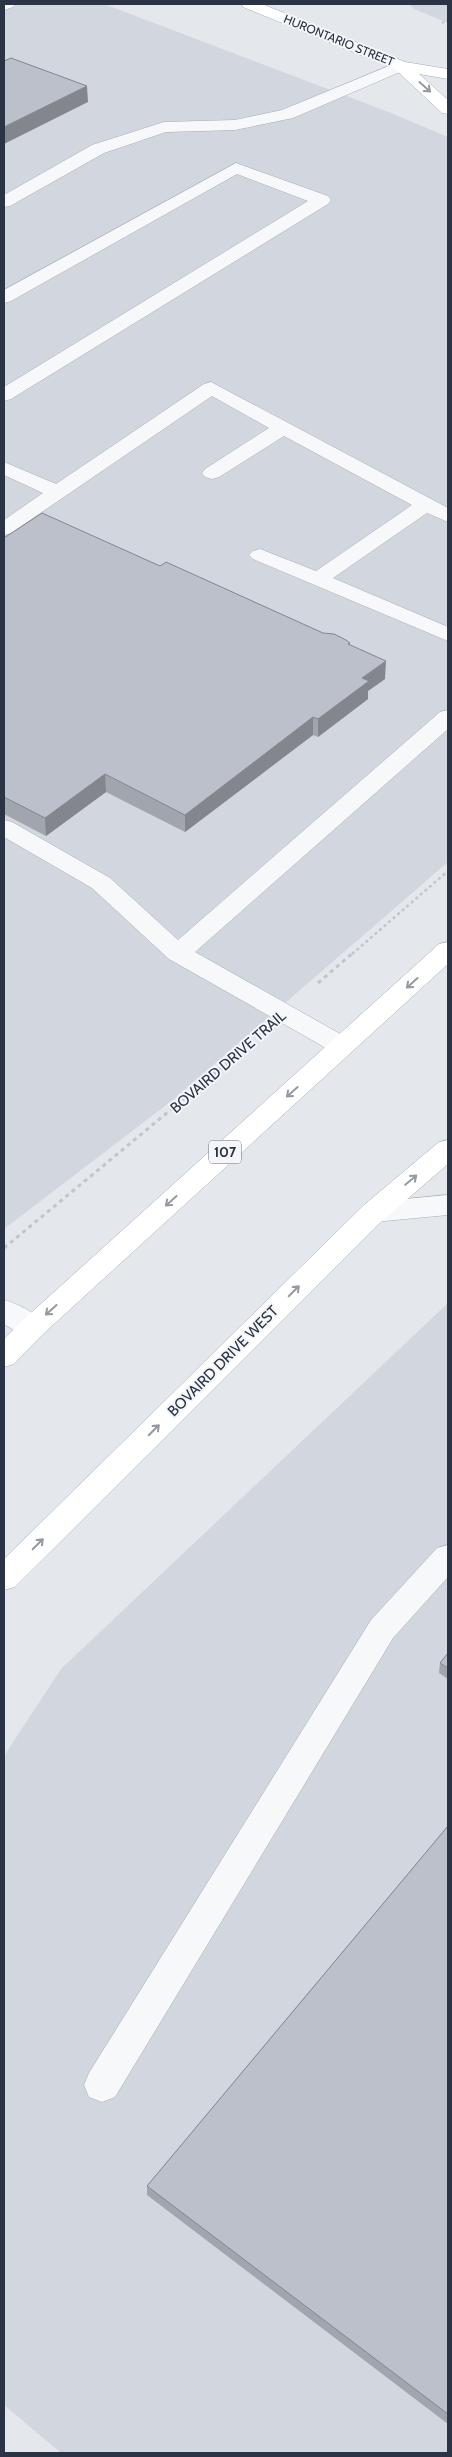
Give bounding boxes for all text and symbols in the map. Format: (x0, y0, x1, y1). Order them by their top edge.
street label: HURONTARIO STREET (282, 11, 397, 69)
one-way arrow (418, 81, 431, 93)
one-way arrow (406, 977, 419, 988)
street label: BOVAIRD DRIVE TRAIL (166, 1007, 290, 1117)
one-way arrow (285, 1086, 298, 1098)
road number: 107 (209, 1140, 241, 1164)
one-way arrow (404, 1175, 417, 1186)
one-way arrow (165, 1195, 178, 1207)
one-way arrow (288, 1285, 300, 1297)
street label: BOVAIRD DRIVE WEST (164, 1302, 282, 1420)
one-way arrow (44, 1304, 57, 1316)
one-way arrow (148, 1424, 160, 1436)
one-way arrow (32, 1538, 45, 1550)

